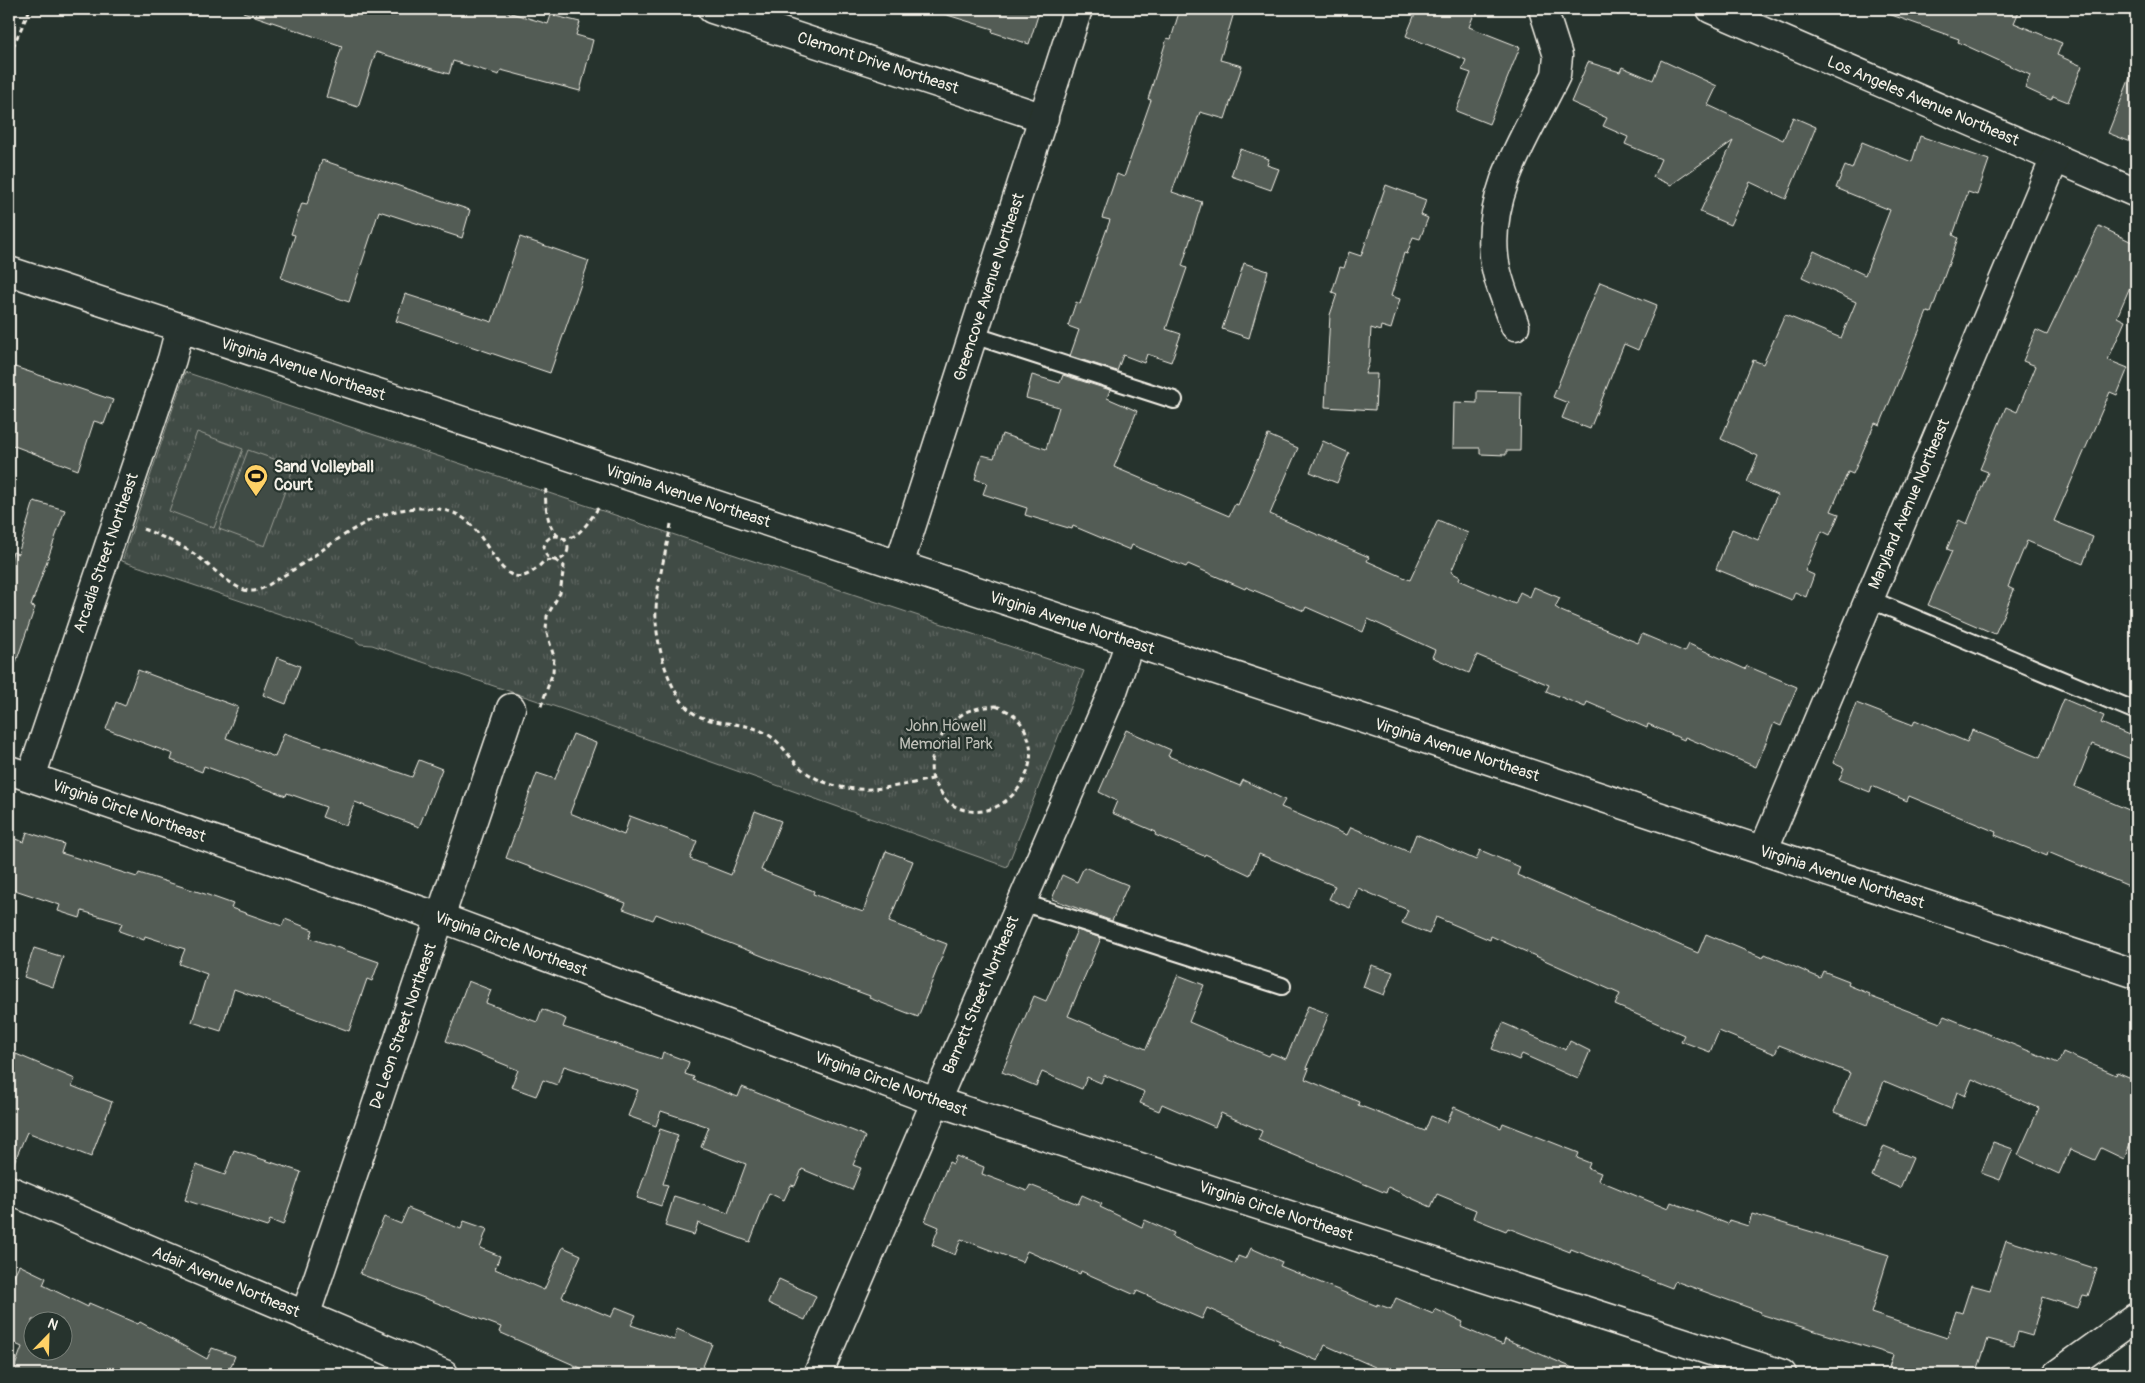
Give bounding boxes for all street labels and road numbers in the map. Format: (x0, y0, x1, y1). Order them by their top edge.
street label: Clemont Drive Northeast (795, 27, 962, 99)
street label: Los Angeles Avenue Northeast (1824, 51, 2022, 151)
street label: Greencove Avenue Northeast (949, 190, 1029, 384)
street label: Virginia Avenue Northeast (218, 333, 389, 405)
street label: Maryland Avenue Northeast (1864, 415, 1954, 592)
street label: Virginia Avenue Northeast (603, 460, 774, 532)
street label: Arcadia Street Northeast (69, 470, 143, 636)
street label: Virginia Avenue Northeast (987, 587, 1158, 659)
street label: Virginia Avenue Northeast (1372, 714, 1543, 786)
street label: Virginia Circle Northeast (49, 775, 209, 847)
street label: Virginia Avenue Northeast (1757, 841, 1928, 913)
street label: Virginia Circle Northeast (432, 907, 591, 981)
street label: Barnett Street Northeast (939, 912, 1024, 1077)
street label: De Leon Street Northeast (365, 940, 441, 1112)
street label: Virginia Circle Northeast (812, 1047, 971, 1121)
street label: Virginia Circle Northeast (1196, 1177, 1356, 1246)
street label: Adair Avenue Northeast (149, 1242, 303, 1322)

